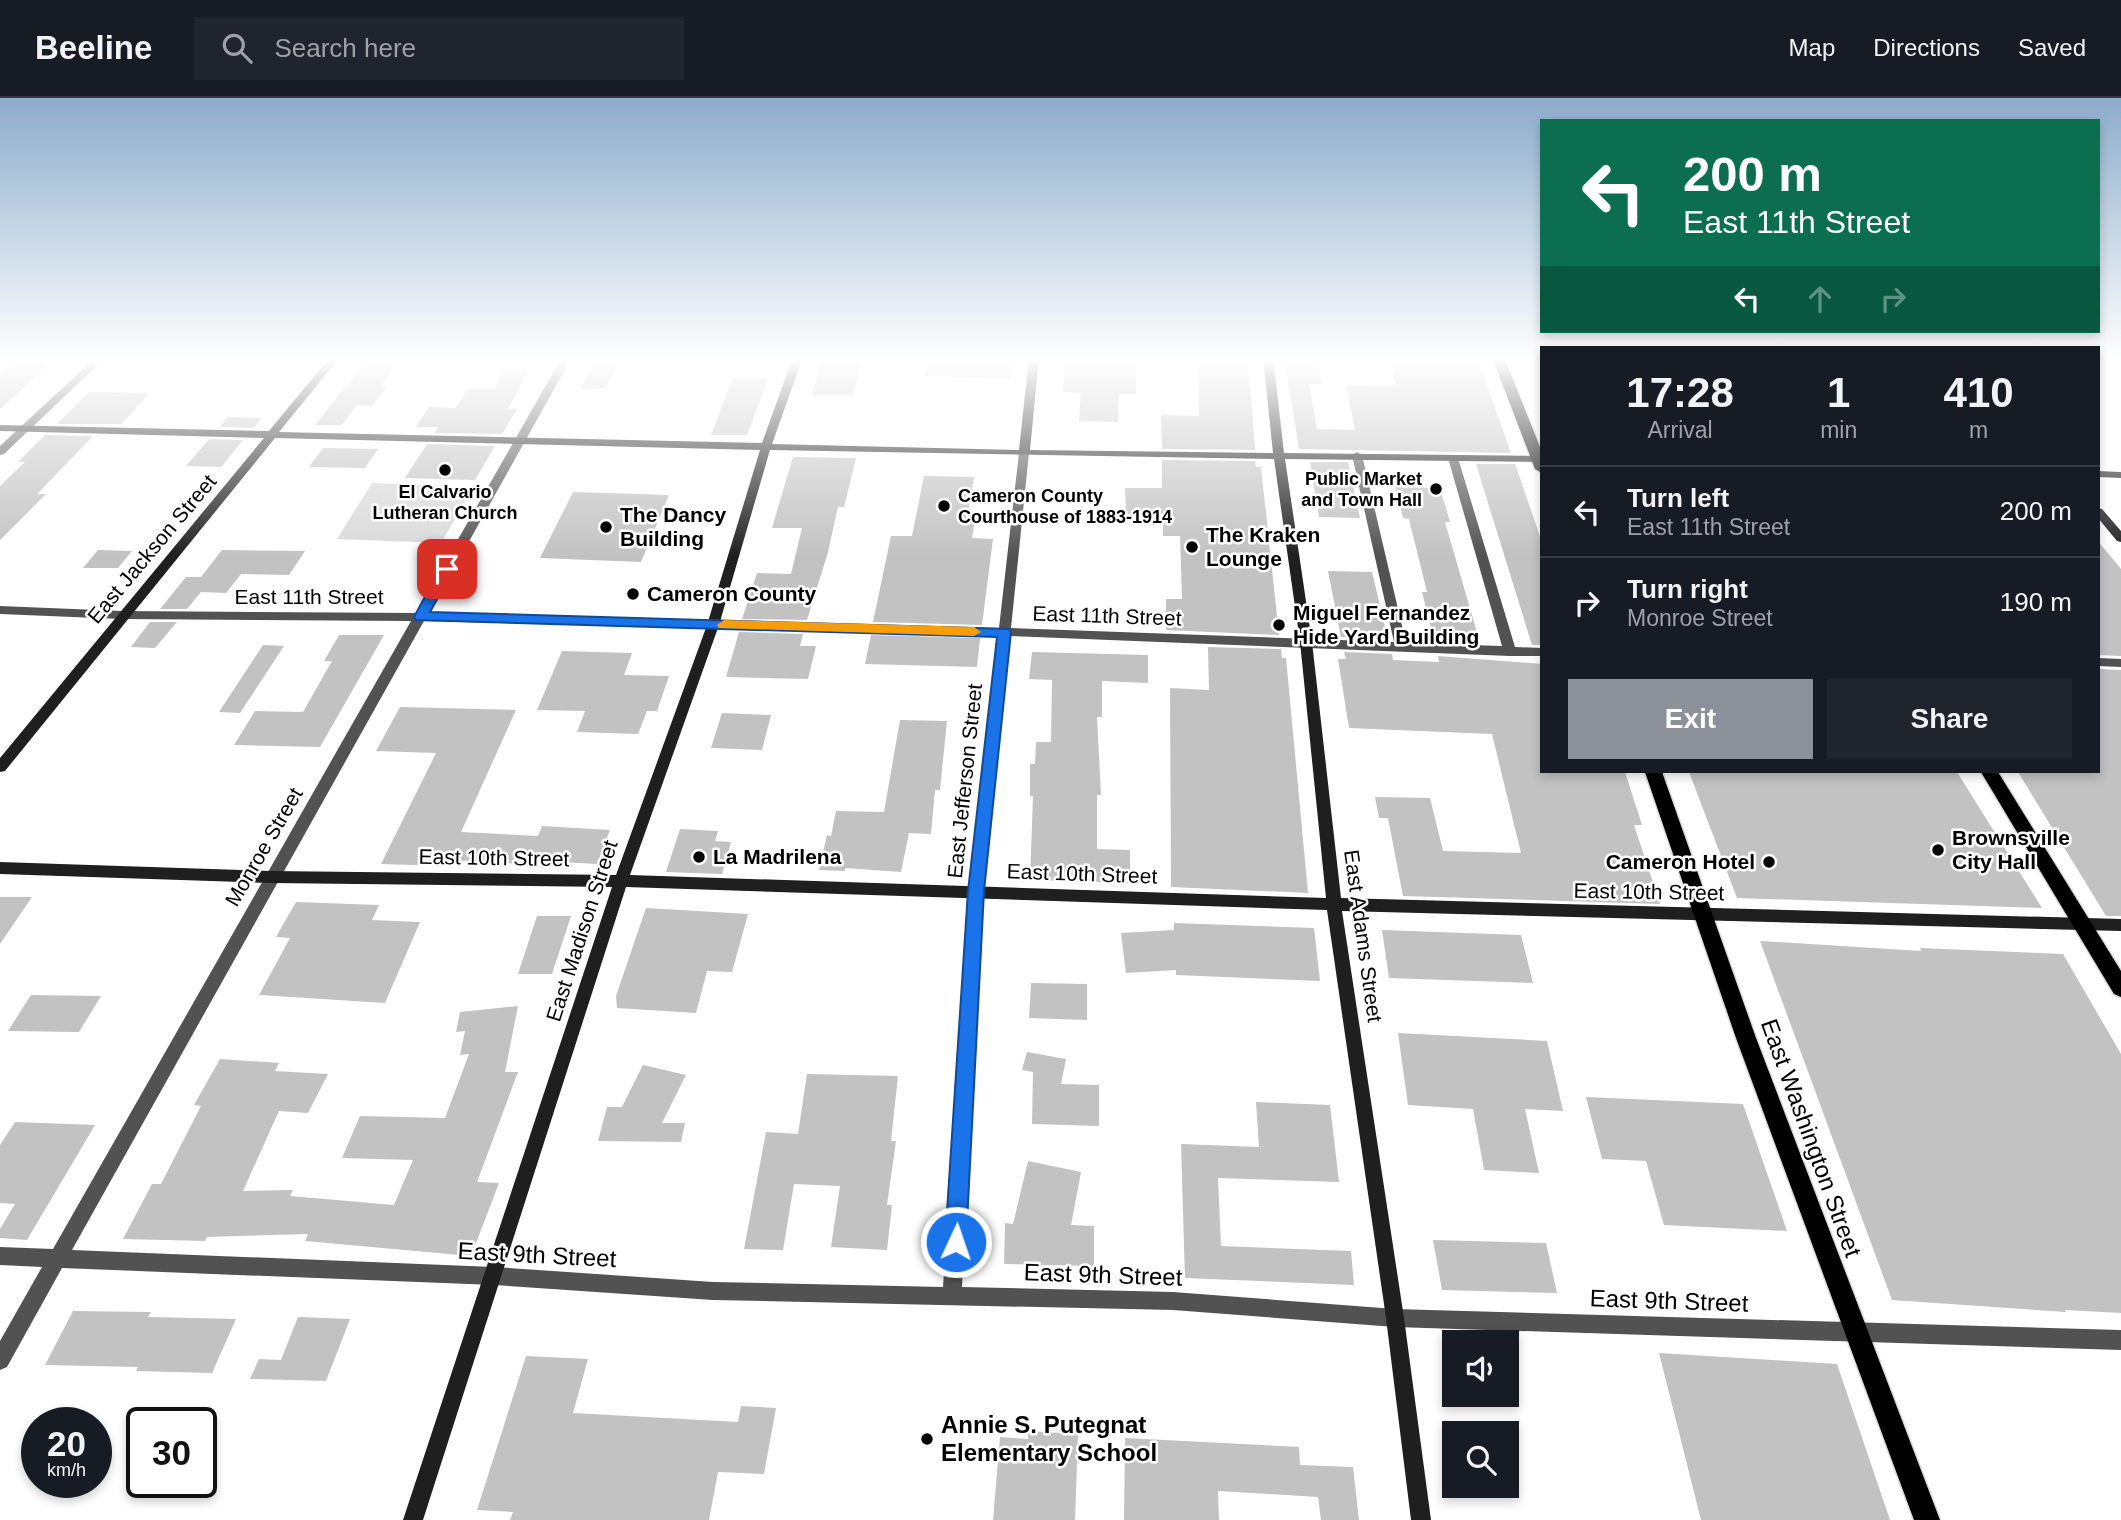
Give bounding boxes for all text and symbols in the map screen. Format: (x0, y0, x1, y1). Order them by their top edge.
search box (194, 17, 684, 80)
text: Beeline (35, 29, 152, 66)
icon: search (218, 29, 256, 67)
text: Search here (274, 33, 416, 63)
text: Map (1789, 34, 1835, 61)
text: Directions (1873, 34, 1980, 61)
text: Saved (2018, 34, 2086, 61)
icon: left (1568, 147, 1659, 238)
text: 200 m (1683, 147, 1822, 201)
text: East 11th Street (1683, 204, 1910, 240)
icon: left (1728, 280, 1766, 318)
icon: ahead (1801, 280, 1839, 318)
icon: right (1874, 280, 1912, 318)
text: 17:28 (1626, 369, 1734, 416)
text: 1 (1827, 369, 1850, 416)
text: 410 (1944, 369, 2014, 416)
text: Arrival (1647, 417, 1713, 443)
text: min (1820, 417, 1857, 443)
text: m (1969, 417, 1988, 443)
marker: El Calvario Lutheran Church (437, 462, 453, 478)
place label: Public Market and Town Hall (1301, 469, 1422, 510)
street label: East Jackson Street (83, 470, 221, 628)
marker: Public Market and Town Hall (1428, 481, 1444, 497)
place label: El Calvario Lutheran Church (372, 482, 518, 523)
text: Turn left (1627, 483, 1729, 513)
place label: Cameron County Courthouse of 1883-1914 (958, 486, 1172, 527)
icon: left (1568, 493, 1606, 531)
text: 200 m (2000, 496, 2072, 526)
marker: Cameron County Courthouse of 1883-1914 (936, 498, 952, 514)
place label: The Dancy Building (620, 503, 727, 550)
text: East 11th Street (1627, 514, 1790, 540)
marker: The Dancy Building (598, 519, 614, 535)
place label: The Kraken Lounge (1206, 523, 1320, 570)
pin (417, 539, 477, 599)
marker: The Kraken Lounge (1184, 539, 1200, 555)
icon: arrive (428, 550, 466, 588)
text: Turn right (1627, 574, 1748, 604)
place label: Cameron County (647, 582, 817, 605)
icon: right (1568, 584, 1606, 622)
street label: East 11th Street (234, 585, 384, 608)
marker: Cameron County (625, 586, 641, 602)
text: 190 m (2000, 587, 2072, 617)
street label: East 11th Street (1032, 601, 1182, 630)
place label: Miguel Fernandez Hide Yard Building (1293, 601, 1479, 648)
text: Monroe Street (1627, 605, 1773, 631)
marker: Miguel Fernandez Hide Yard Building (1271, 617, 1287, 633)
button: Exit (1568, 679, 1813, 759)
button: Share (1827, 679, 2072, 759)
street label: East Jefferson Street (943, 682, 986, 879)
street label: Monroe Street (220, 783, 307, 910)
place label: Brownsville City Hall (1952, 826, 2070, 873)
street label: East Madison Street (541, 837, 622, 1024)
marker: Brownsville City Hall (1930, 842, 1946, 858)
street label: East 10th Street (419, 845, 570, 870)
place label: La Madrilena (713, 845, 842, 868)
street label: East Adams Street (1340, 848, 1387, 1024)
marker: La Madrilena (691, 849, 707, 865)
place label: Cameron Hotel (1606, 850, 1755, 873)
marker: Cameron Hotel (1761, 854, 1777, 870)
street label: East 10th Street (1006, 859, 1158, 888)
street label: East 10th Street (1574, 879, 1725, 904)
street label: East Washington Street (1756, 1015, 1867, 1261)
position arrow (919, 1205, 993, 1279)
street label: East 9th Street (457, 1237, 617, 1272)
street label: East 9th Street (1023, 1258, 1183, 1291)
street label: East 9th Street (1589, 1284, 1749, 1317)
map controls (1442, 1330, 1519, 1498)
button: sound (1442, 1330, 1519, 1407)
speed limit sign: 30 (126, 1407, 217, 1498)
place label: Annie S. Putegnat Elementary School (941, 1411, 1157, 1466)
button: search (1442, 1421, 1519, 1498)
text: 20 (47, 1424, 86, 1463)
marker: Annie S. Putegnat Elementary School (919, 1431, 935, 1447)
text: km/h (47, 1460, 86, 1480)

